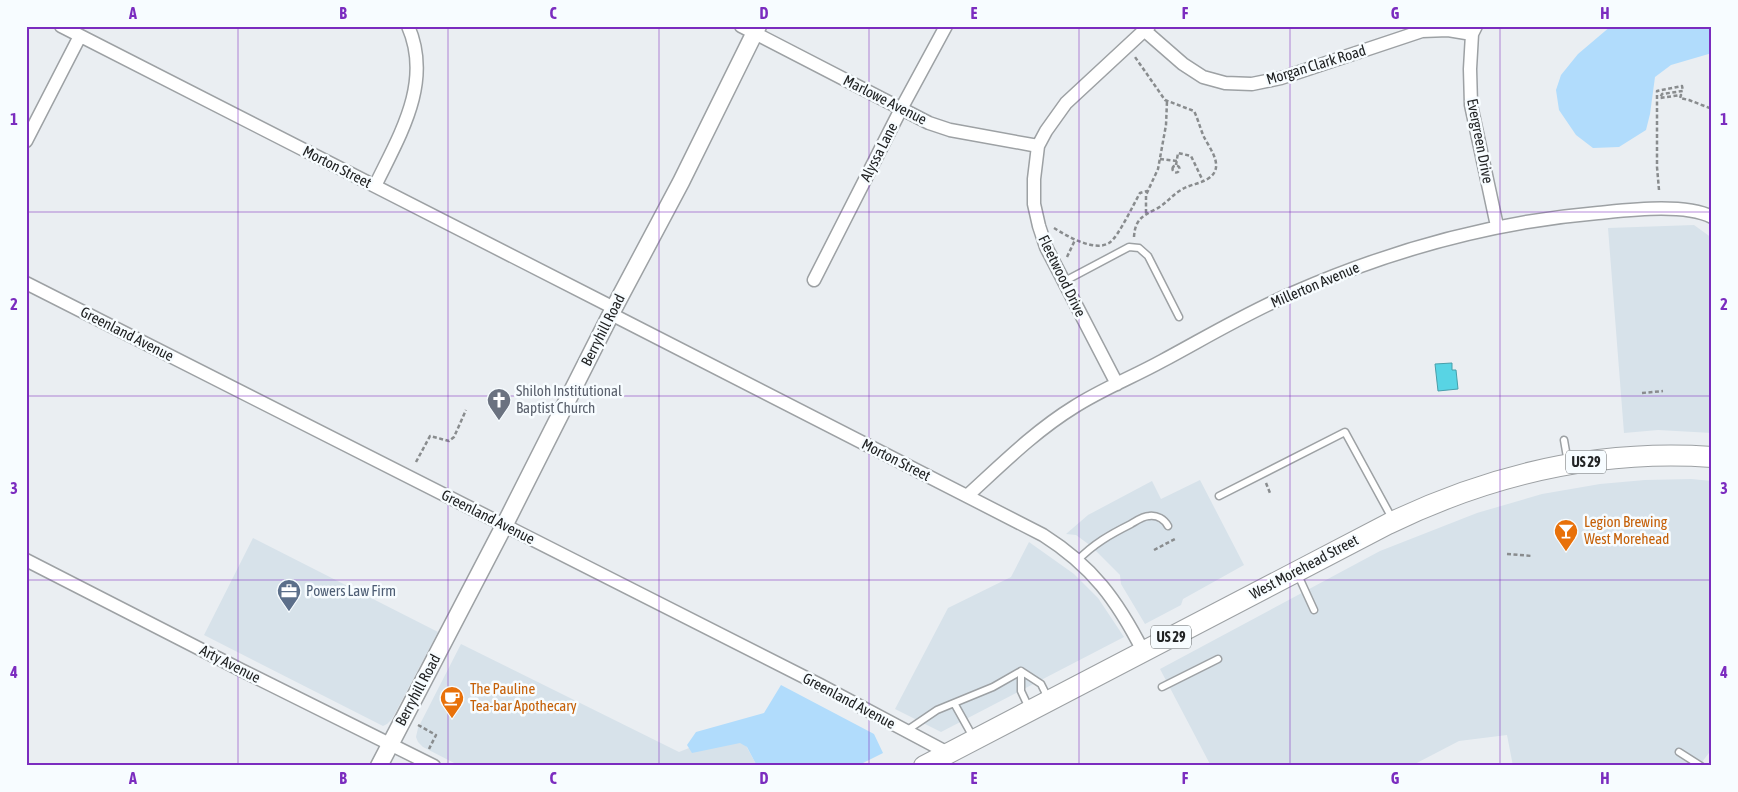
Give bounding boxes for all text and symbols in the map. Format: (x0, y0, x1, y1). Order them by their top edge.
text: A (128, 4, 137, 22)
text: B (339, 4, 347, 22)
text: C (549, 4, 557, 22)
text: D (760, 4, 769, 22)
text: E (971, 4, 978, 22)
text: F (1182, 4, 1189, 22)
text: G (1391, 4, 1400, 22)
text: H (1600, 4, 1610, 22)
street label: Morgan Clark Road (1264, 41, 1368, 88)
street label: Marlowe Avenue (841, 71, 930, 128)
street label: Evergreen Drive (1464, 97, 1497, 185)
text: 1 (10, 110, 18, 128)
text: 1 (1720, 110, 1728, 128)
street label: Alyssa Lane (856, 119, 901, 184)
street label: Morton Street (300, 142, 374, 191)
street label: Fleetwood Drive (1035, 232, 1090, 320)
street label: Millerton Avenue (1268, 258, 1362, 311)
street label: Berryhill Road (577, 291, 628, 369)
text: 2 (10, 295, 18, 313)
text: 2 (1720, 295, 1728, 313)
street label: Greenland Avenue (78, 303, 177, 364)
place label: Shiloh Institutional Baptist Church (516, 382, 622, 416)
church icon: Shiloh Institutional Baptist Church (486, 387, 512, 421)
street label: Morton Street (859, 435, 933, 484)
road number: US 29 (1566, 451, 1606, 474)
text: 3 (10, 479, 18, 497)
text: 3 (1720, 479, 1728, 497)
street label: Greenland Avenue (439, 486, 538, 547)
place label: Legion Brewing West Morehead (1584, 513, 1669, 547)
bar icon: Legion Brewing West Morehead (1553, 518, 1579, 552)
street label: West Morehead Street (1247, 531, 1361, 602)
office icon: Powers Law Firm (276, 578, 302, 612)
place label: Powers Law Firm (306, 582, 396, 599)
road number: US 29 (1151, 626, 1191, 649)
street label: Arty Avenue (197, 641, 264, 686)
street label: Berryhill Road (392, 651, 443, 728)
text: 4 (9, 663, 18, 681)
text: 4 (1719, 663, 1728, 681)
street label: Greenland Avenue (800, 669, 898, 732)
place label: The Pauline Tea-bar Apothecary (470, 680, 577, 714)
cafe icon: The Pauline Tea-bar Apothecary (439, 685, 465, 719)
text: A (128, 769, 137, 787)
text: B (339, 769, 347, 787)
text: C (549, 769, 557, 787)
text: D (760, 769, 769, 787)
text: E (971, 769, 978, 787)
text: F (1182, 769, 1189, 787)
text: G (1391, 769, 1400, 787)
text: H (1600, 769, 1610, 787)

